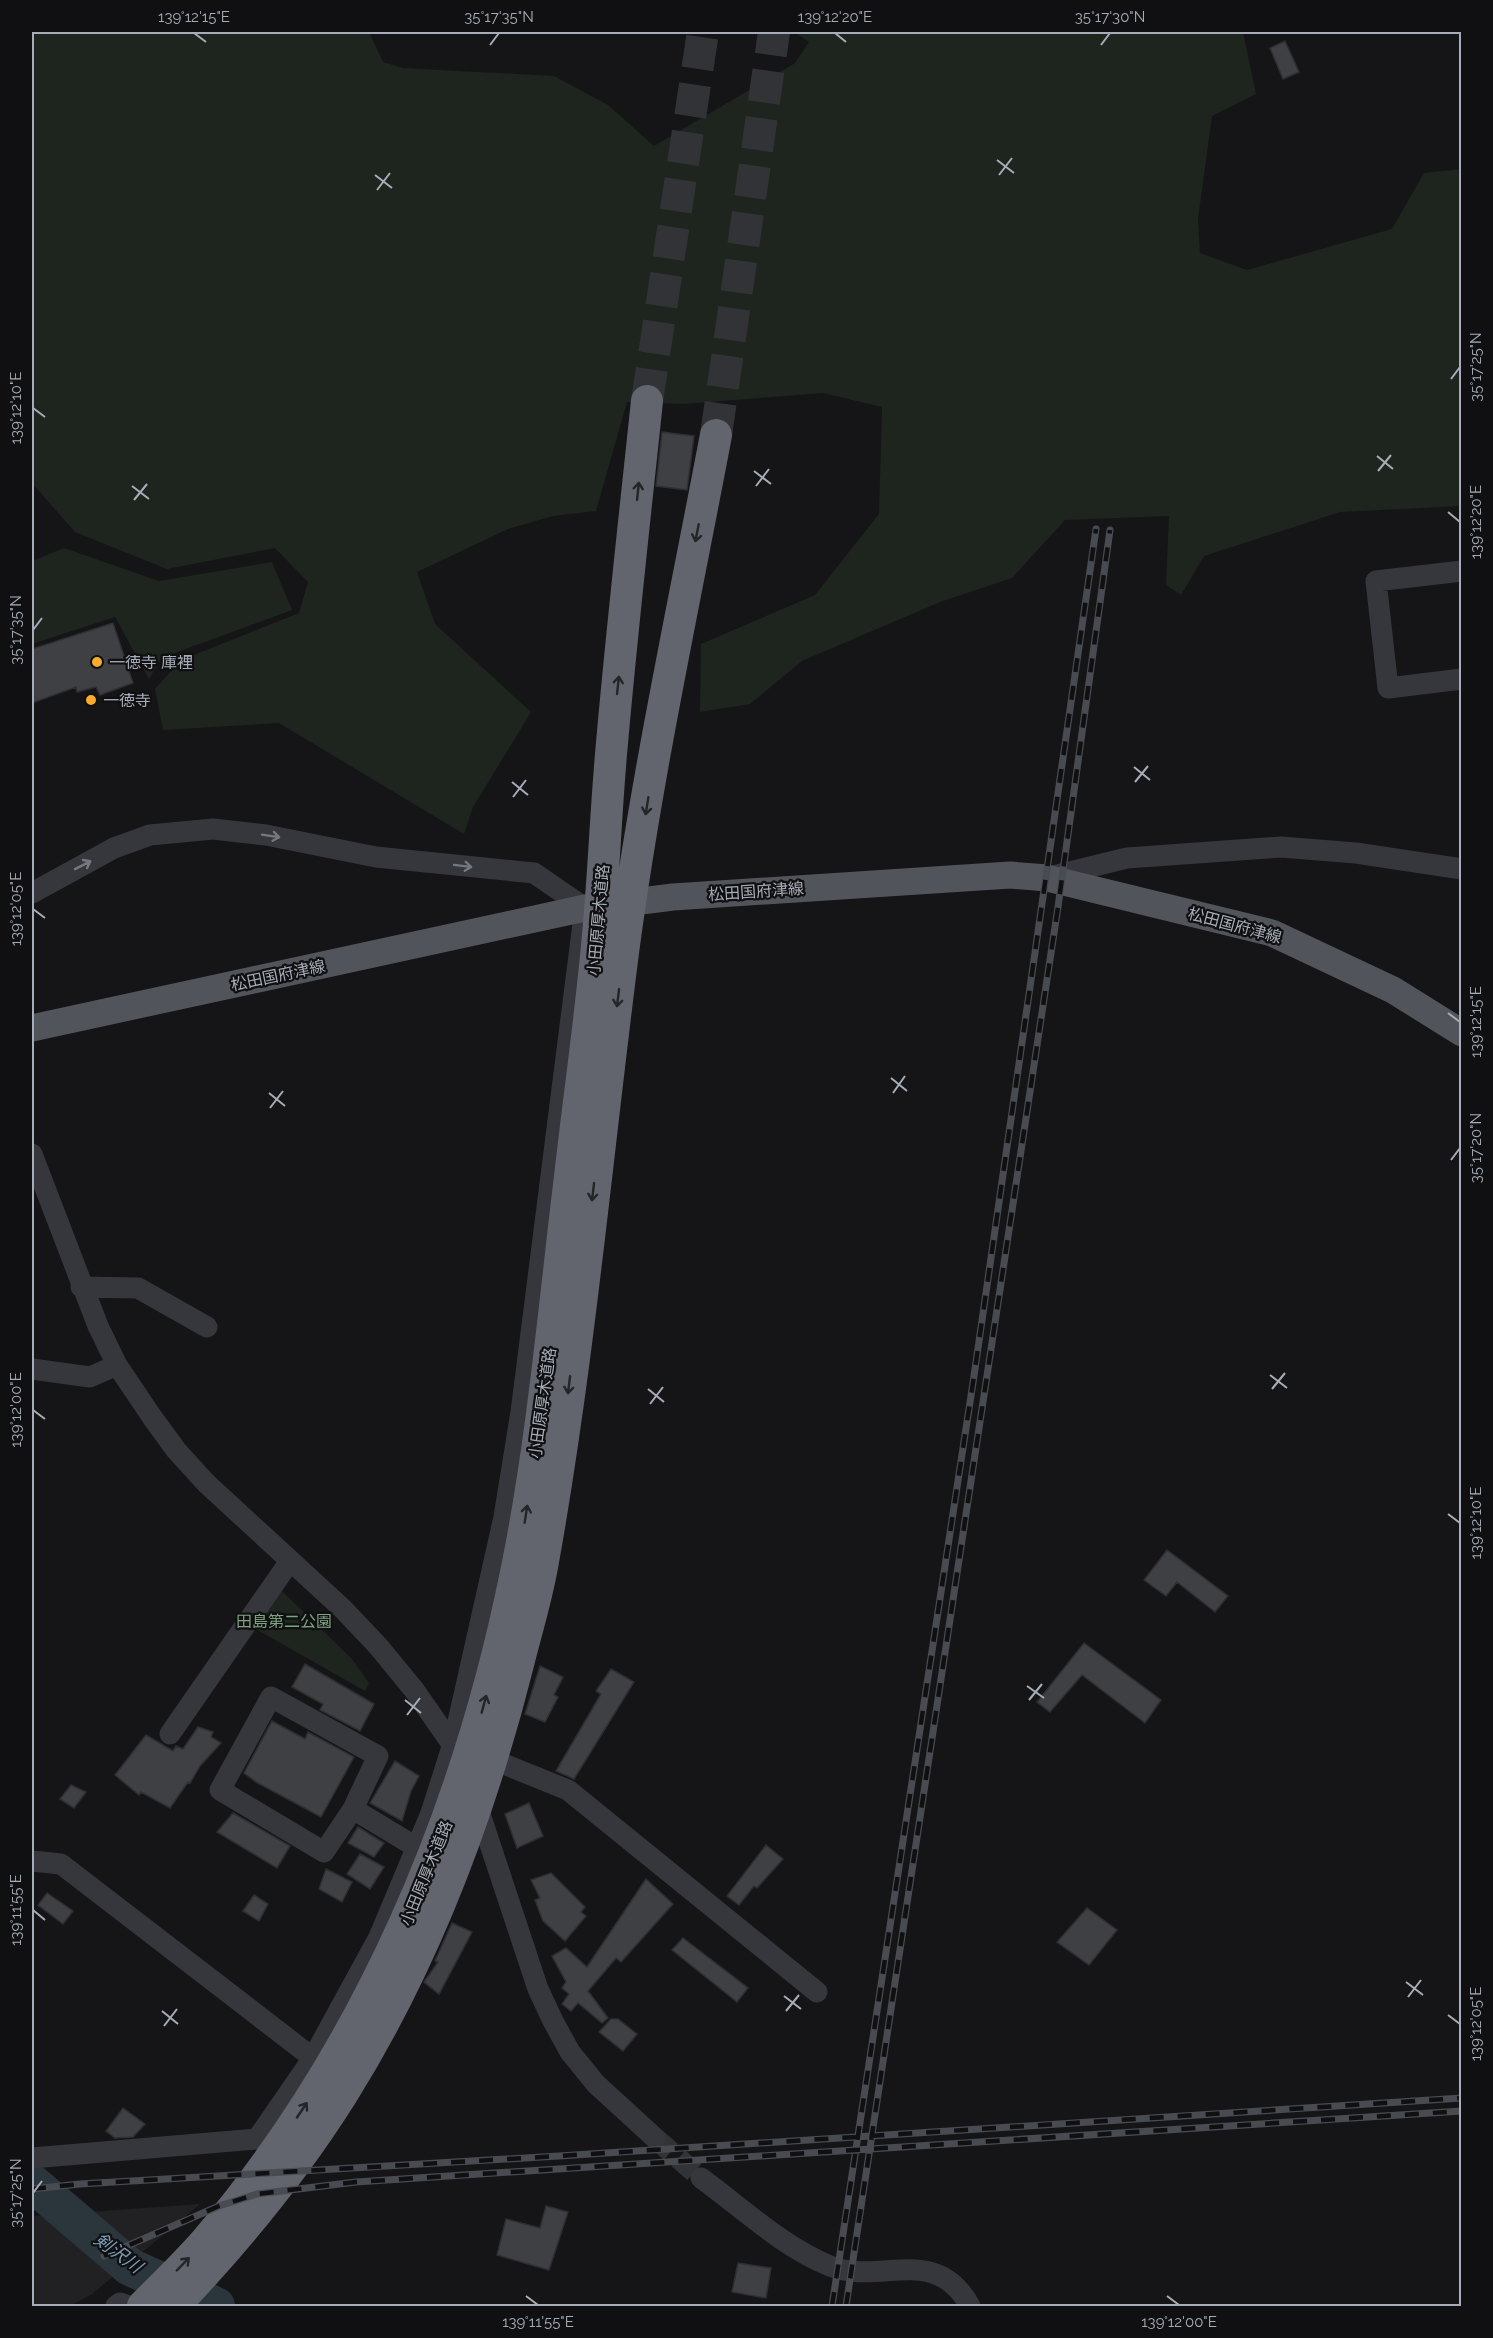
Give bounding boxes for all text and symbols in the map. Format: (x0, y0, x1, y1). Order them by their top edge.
text: 139°12'15"E (158, 8, 230, 26)
text: 35°17'35"N (464, 8, 534, 26)
text: 139°12'20"E (798, 8, 872, 26)
text: 35°17'30"N (1075, 8, 1145, 26)
text: 35°17'25"N (1467, 332, 1485, 402)
text: 139°12'10"E (7, 372, 25, 444)
one-way arrow (633, 482, 644, 502)
text: 139°12'20"E (1467, 485, 1485, 559)
one-way arrow (691, 523, 702, 543)
text: 35°17'35"N (7, 595, 25, 665)
place label: 一徳寺 庫裡 (109, 653, 193, 672)
marker: 一徳寺 庫裡 (90, 655, 104, 669)
one-way arrow (613, 676, 624, 696)
place label: 一徳寺 (103, 691, 151, 710)
marker: 一徳寺 (84, 693, 98, 707)
one-way arrow (641, 795, 652, 815)
one-way arrow (260, 831, 280, 842)
one-way arrow (74, 859, 91, 871)
one-way arrow (453, 860, 473, 871)
street label: 小田原厚木道路 (584, 863, 613, 977)
text: 139°12'05"E (7, 872, 25, 946)
street label: 松田国府津線 (707, 879, 805, 904)
street label: 松田国府津線 (1186, 904, 1284, 947)
street label: 松田国府津線 (229, 956, 327, 995)
text: 139°12'15"E (1467, 986, 1485, 1058)
one-way arrow (612, 988, 623, 1008)
text: 35°17'20"N (1467, 1113, 1485, 1183)
one-way arrow (588, 1181, 599, 1201)
street label: 小田原厚木道路 (525, 1346, 560, 1460)
text: 139°12'00"E (7, 1372, 25, 1448)
one-way arrow (563, 1375, 574, 1395)
text: 139°12'10"E (1467, 1487, 1485, 1559)
one-way arrow (520, 1505, 531, 1524)
park label: 田島第二公園 (236, 1612, 332, 1631)
one-way arrow (479, 1695, 491, 1714)
street label: 小田原厚木道路 (397, 1818, 456, 1929)
text: 139°11'55"E (7, 1874, 25, 1946)
text: 139°12'05"E (1467, 1987, 1485, 2061)
one-way arrow (296, 2103, 308, 2119)
text: 35°17'25"N (7, 2158, 25, 2228)
water label: 剣沢川 (90, 2228, 148, 2278)
one-way arrow (176, 2257, 190, 2272)
text: 139°11'55"E (502, 2313, 574, 2331)
text: 139°12'00"E (1141, 2313, 1217, 2331)

